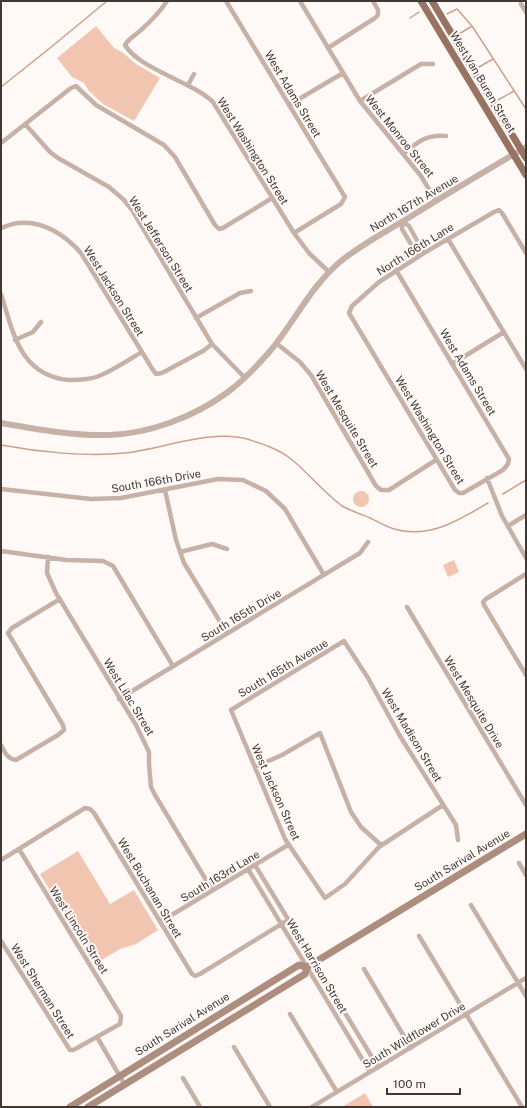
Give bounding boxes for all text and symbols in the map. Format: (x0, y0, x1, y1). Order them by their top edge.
street label: West Van Buren Street (448, 29, 518, 135)
street label: West Adams Street (262, 49, 324, 139)
street label: West Monroe Street (363, 93, 437, 179)
street label: West Washington Street (215, 95, 291, 207)
street label: North 167th Avenue (368, 172, 460, 234)
street label: West Jefferson Street (127, 194, 195, 294)
street label: North 166th Lane (374, 221, 456, 277)
street label: West Jackson Street (81, 244, 147, 338)
street label: West Adams Street (437, 327, 499, 417)
street label: West Mesquite Street (313, 368, 381, 470)
street label: West Washington Street (393, 374, 467, 486)
street label: South 166th Drive (110, 467, 202, 495)
street label: South 165th Drive (199, 586, 283, 644)
street label: South 165th Avenue (236, 636, 330, 700)
street label: West Mesquite Drive (442, 654, 506, 750)
street label: West Lilac Street (101, 656, 157, 738)
street label: West Madison Street (379, 686, 445, 784)
street label: West Jackson Street (249, 742, 303, 842)
street label: South Sarival Avenue (412, 827, 512, 893)
street label: West Buchanan Street (115, 836, 185, 940)
street label: South 163rd Lane (178, 848, 262, 904)
street label: West Lincoln Street (47, 884, 111, 976)
street label: West Harrison Street (284, 917, 350, 1015)
street label: West Sherman Street (9, 941, 77, 1041)
street label: South Sarival Avenue (133, 990, 231, 1058)
street label: South Wildflower Drive (361, 1000, 467, 1070)
scale bar (387, 1070, 460, 1096)
text: 100 m (393, 1077, 426, 1091)

